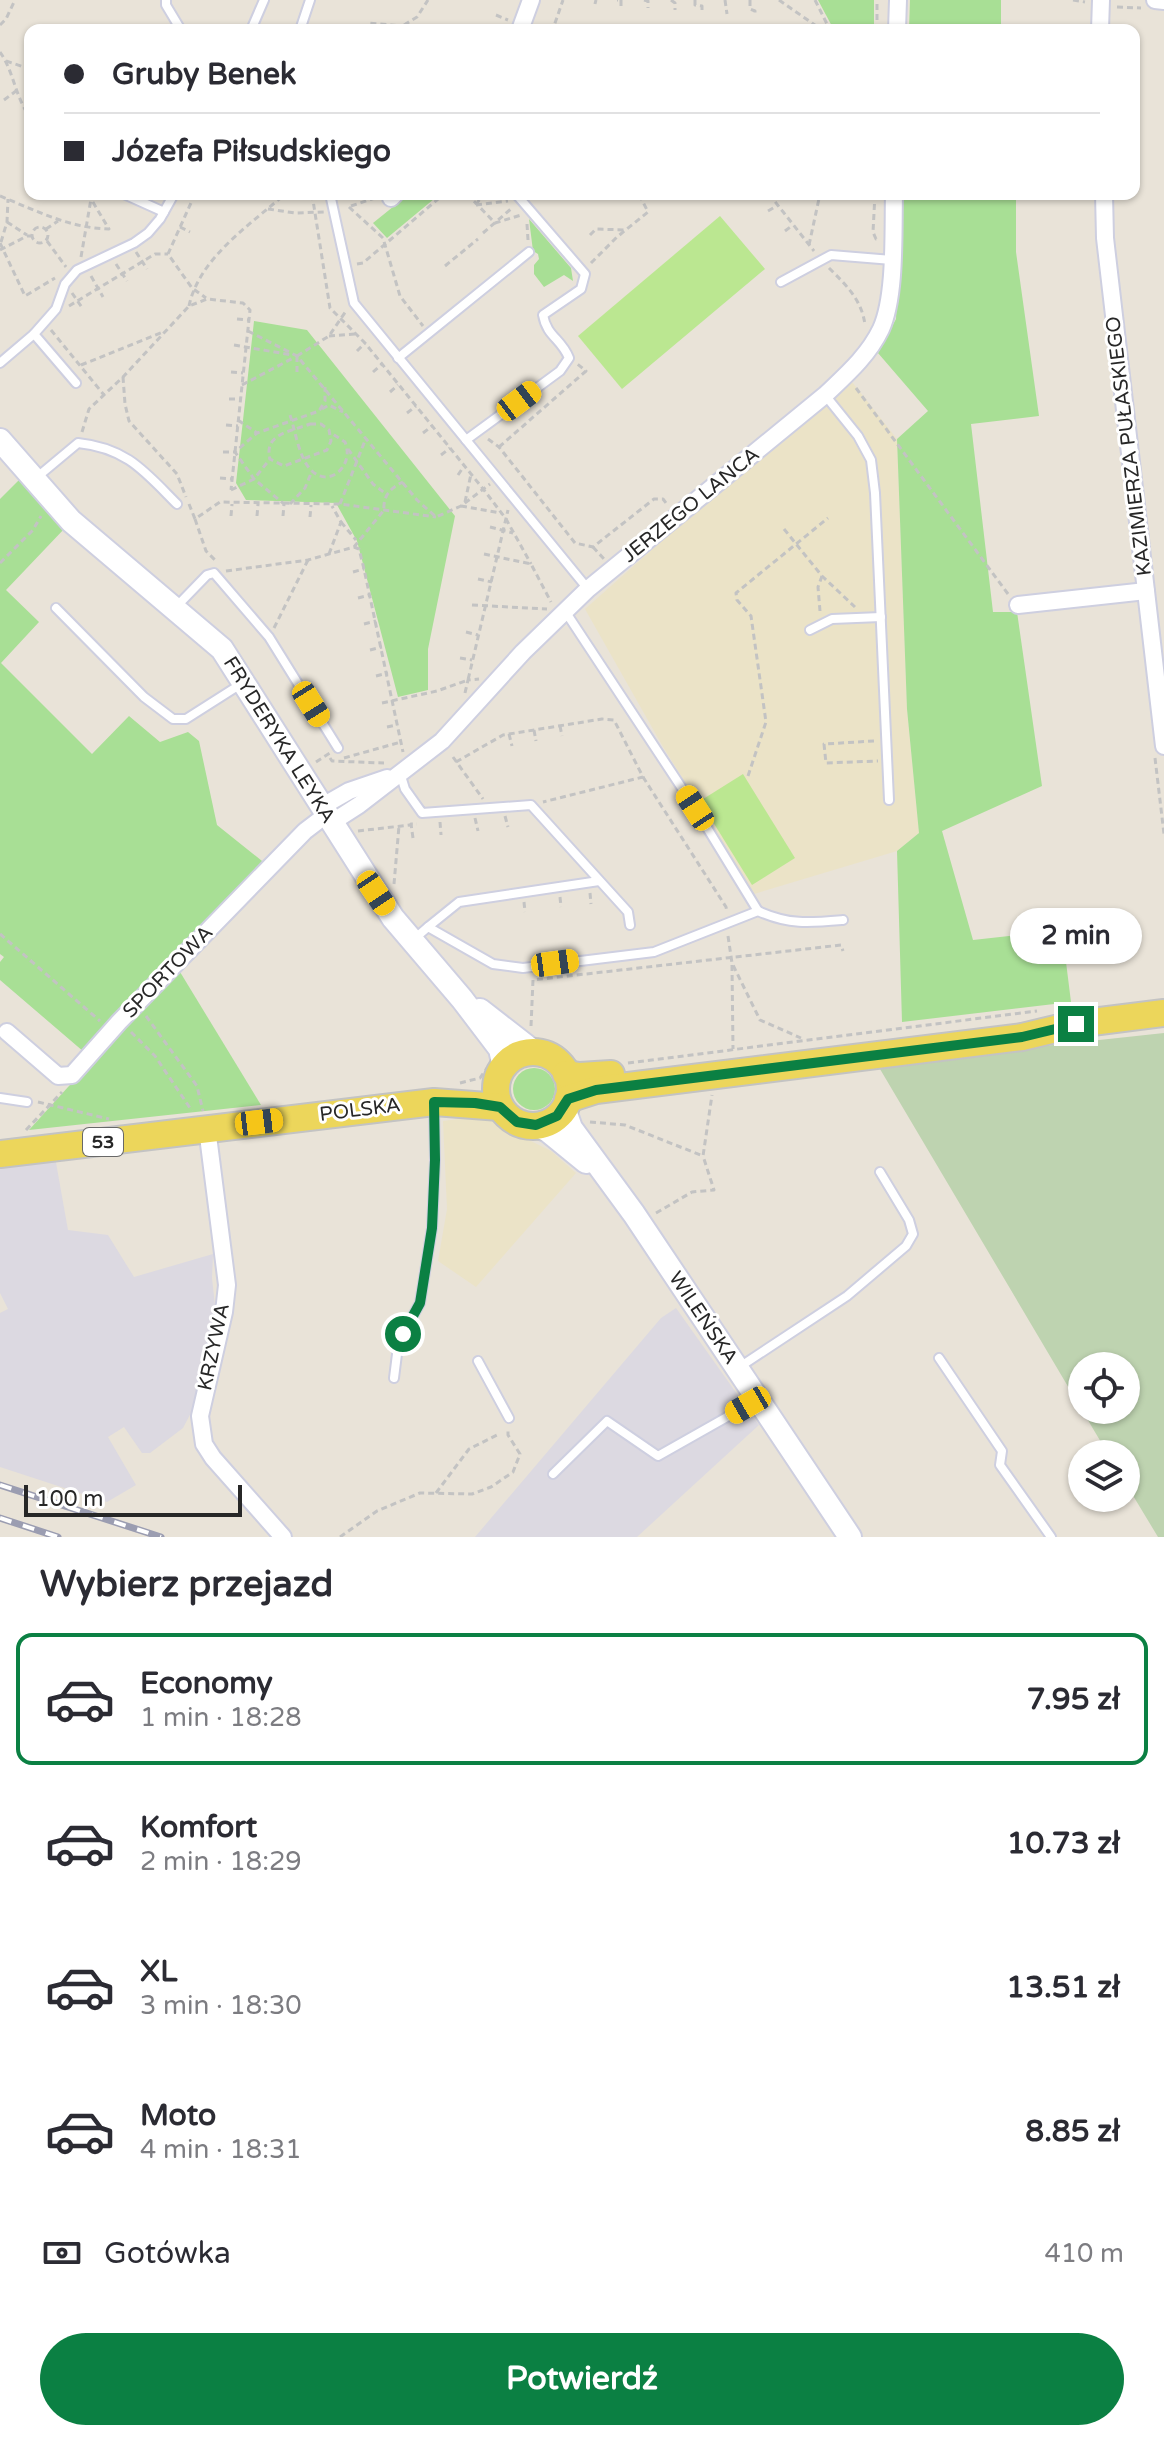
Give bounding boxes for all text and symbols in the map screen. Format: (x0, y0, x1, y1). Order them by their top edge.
text: Gruby Benek (112, 56, 296, 93)
text: Józefa Piłsudskiego (112, 133, 391, 170)
street label: KAZIMIERZA PUŁASKIEGO (1101, 315, 1157, 577)
car (493, 377, 545, 425)
street label: JERZEGO LANCA (618, 442, 764, 568)
street label: FRYDERYKA LEYKA (218, 652, 340, 828)
car (288, 677, 334, 731)
car (672, 781, 718, 835)
car (353, 866, 399, 920)
callout: 2 min (1010, 908, 1142, 964)
text: 2 min (1041, 920, 1111, 951)
street label: SPORTOWA (118, 921, 218, 1023)
car (530, 948, 580, 978)
route end (1058, 1006, 1094, 1042)
street label: POLSKA (318, 1093, 402, 1127)
car (234, 1107, 284, 1137)
road number: 53 (83, 1128, 123, 1156)
street label: WILEŃSKA (663, 1267, 744, 1369)
street label: KRZYWA (193, 1301, 235, 1393)
route start (385, 1316, 421, 1352)
map controls (1068, 1352, 1140, 1512)
button: locate (1068, 1352, 1140, 1424)
car (721, 1383, 775, 1427)
button: layers (1068, 1440, 1140, 1512)
scale bar (24, 1481, 242, 1517)
text: 100 m (36, 1486, 103, 1512)
text: Wybierz przejazd (40, 1563, 333, 1606)
icon: car (44, 1663, 116, 1735)
text: Economy (140, 1665, 273, 1702)
text: 7.95 zł (1027, 1681, 1120, 1718)
text: 1 min · 18:28 (140, 1702, 302, 1733)
icon: car (44, 1807, 116, 1879)
text: Komfort (140, 1809, 257, 1846)
text: 10.73 zł (1007, 1825, 1120, 1862)
text: 2 min · 18:29 (140, 1846, 302, 1877)
icon: car (44, 1951, 116, 2023)
text: XL (140, 1953, 177, 1990)
text: 13.51 zł (1006, 1969, 1120, 2006)
text: 3 min · 18:30 (140, 1990, 302, 2021)
icon: car (44, 2095, 116, 2167)
text: Moto (140, 2097, 216, 2134)
text: 8.85 zł (1025, 2113, 1120, 2150)
text: 4 min · 18:31 (140, 2134, 302, 2165)
icon: cash (40, 2231, 84, 2275)
text: Gotówka (104, 2235, 231, 2272)
text: 410 m (1044, 2238, 1124, 2269)
button: Potwierdź (40, 2333, 1124, 2425)

